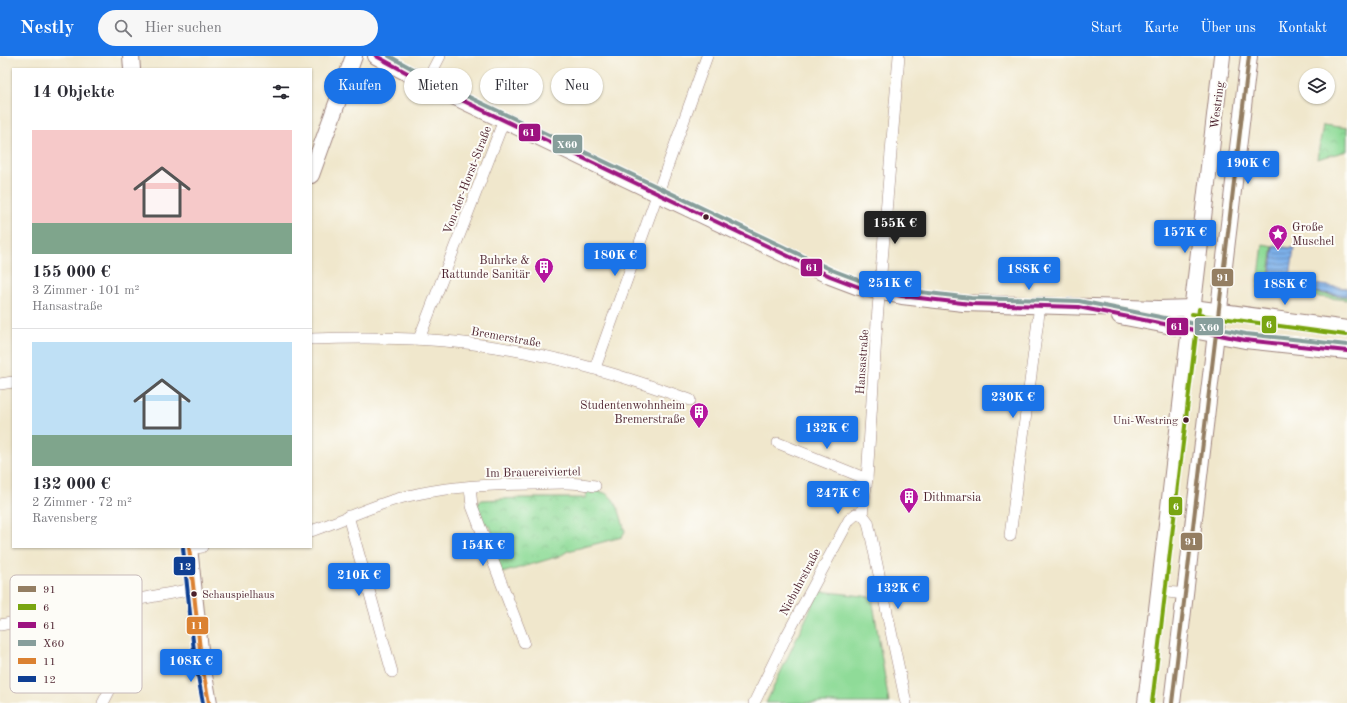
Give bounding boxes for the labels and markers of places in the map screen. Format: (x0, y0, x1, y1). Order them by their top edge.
pin: 190K € (1215, 151, 1281, 185)
pin: 155K € (862, 211, 928, 245)
unlabelled marker (701, 212, 711, 222)
pin: 157K € (1152, 220, 1218, 254)
place label: Große Muschel (1292, 222, 1334, 248)
place icon: Große Muschel (1267, 223, 1289, 251)
pin: 180K € (582, 243, 648, 277)
place label: Buhrke & Rattunde Sanitär (441, 255, 530, 281)
building icon: Buhrke & Rattunde Sanitär (533, 256, 555, 284)
pin: 188K € (996, 257, 1062, 291)
pin: 251K € (857, 271, 923, 305)
pin: 188K € (1252, 272, 1318, 306)
pin: 230K € (980, 385, 1046, 419)
place label: Studentenwohnheim Bremerstraße (580, 400, 685, 426)
building icon: Studentenwohnheim Bremerstraße (688, 401, 710, 429)
marker: Uni-Westring (1181, 415, 1191, 425)
pin: 132K € (794, 416, 860, 450)
place label: Uni-Westring (1113, 416, 1178, 427)
pin: 247K € (805, 481, 871, 515)
building icon: Dithmarsia (898, 486, 920, 514)
place label: Dithmarsia (923, 492, 981, 504)
pin: 154K € (450, 533, 516, 567)
pin: 210K € (326, 563, 392, 597)
pin: 132K € (865, 576, 931, 610)
marker: Schauspielhaus (189, 589, 199, 599)
place label: Schauspielhaus (202, 590, 275, 601)
pin: 108K € (158, 649, 224, 683)

